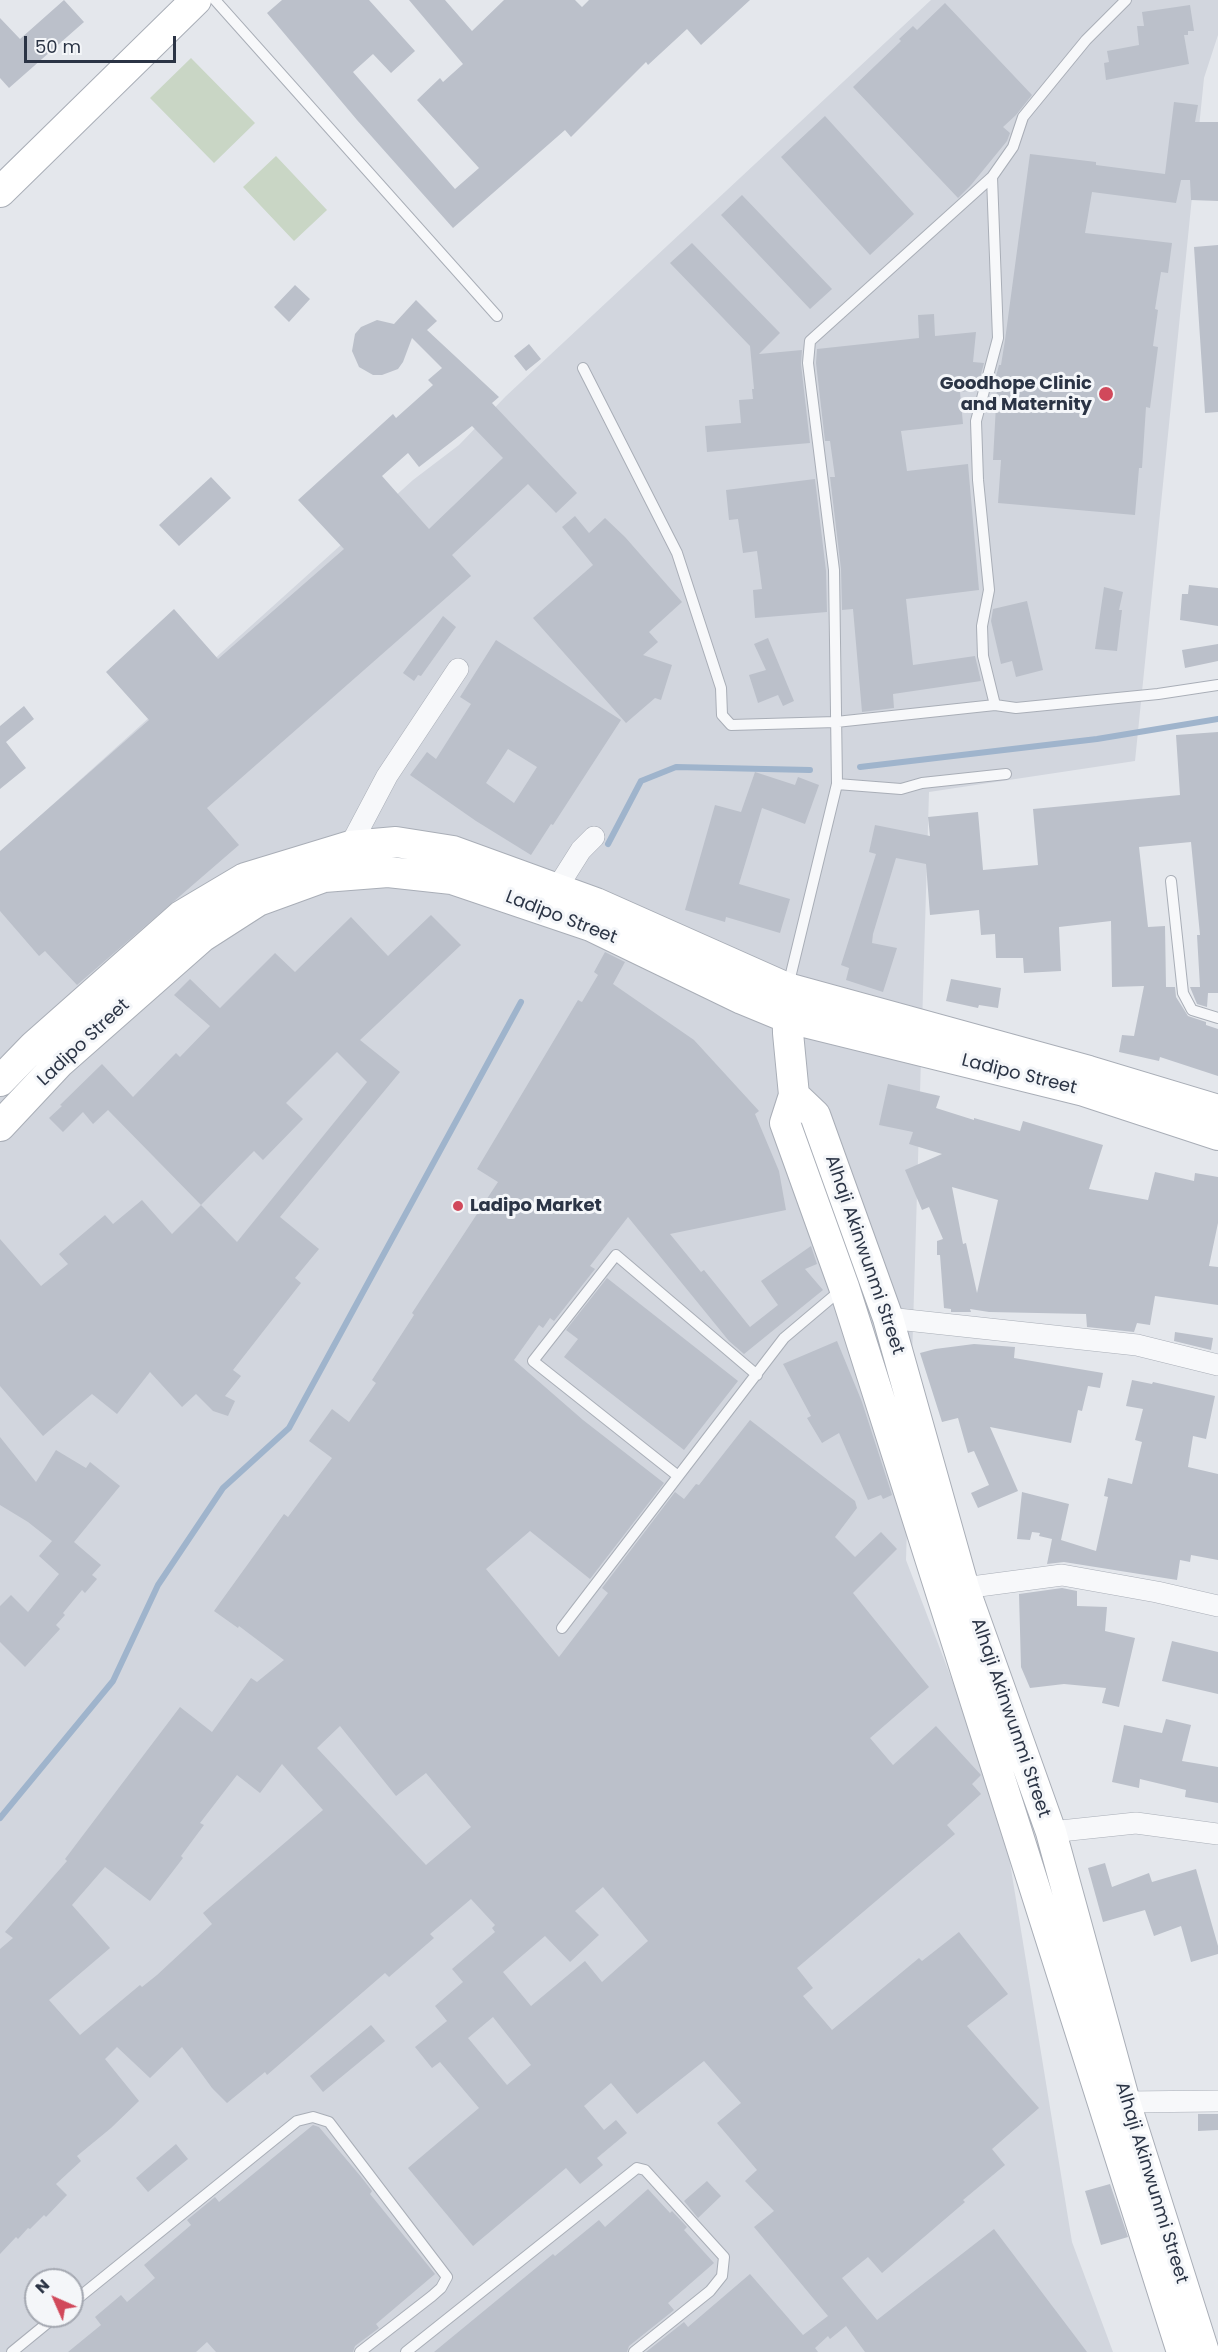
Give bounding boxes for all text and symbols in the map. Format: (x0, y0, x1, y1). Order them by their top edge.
scale bar (27, 24, 178, 62)
text: 50 m (35, 34, 81, 59)
place label: Goodhope Clinic and Maternity (940, 373, 1092, 416)
marker: Goodhope Clinic and Maternity (1097, 385, 1115, 403)
street label: Ladipo Street (502, 887, 620, 949)
street label: Ladipo Street (34, 995, 134, 1091)
street label: Ladipo Street (959, 1050, 1079, 1100)
street label: Alhaji Akinwunmi Street (820, 1152, 908, 1358)
place label: Ladipo Market (470, 1195, 602, 1217)
marker: Ladipo Market (451, 1199, 465, 1213)
street label: Alhaji Akinwunmi Street (966, 1615, 1054, 1821)
street label: Alhaji Akinwunmi Street (1110, 2080, 1192, 2286)
north arrow (24, 2268, 84, 2328)
text: N (30, 2274, 55, 2299)

